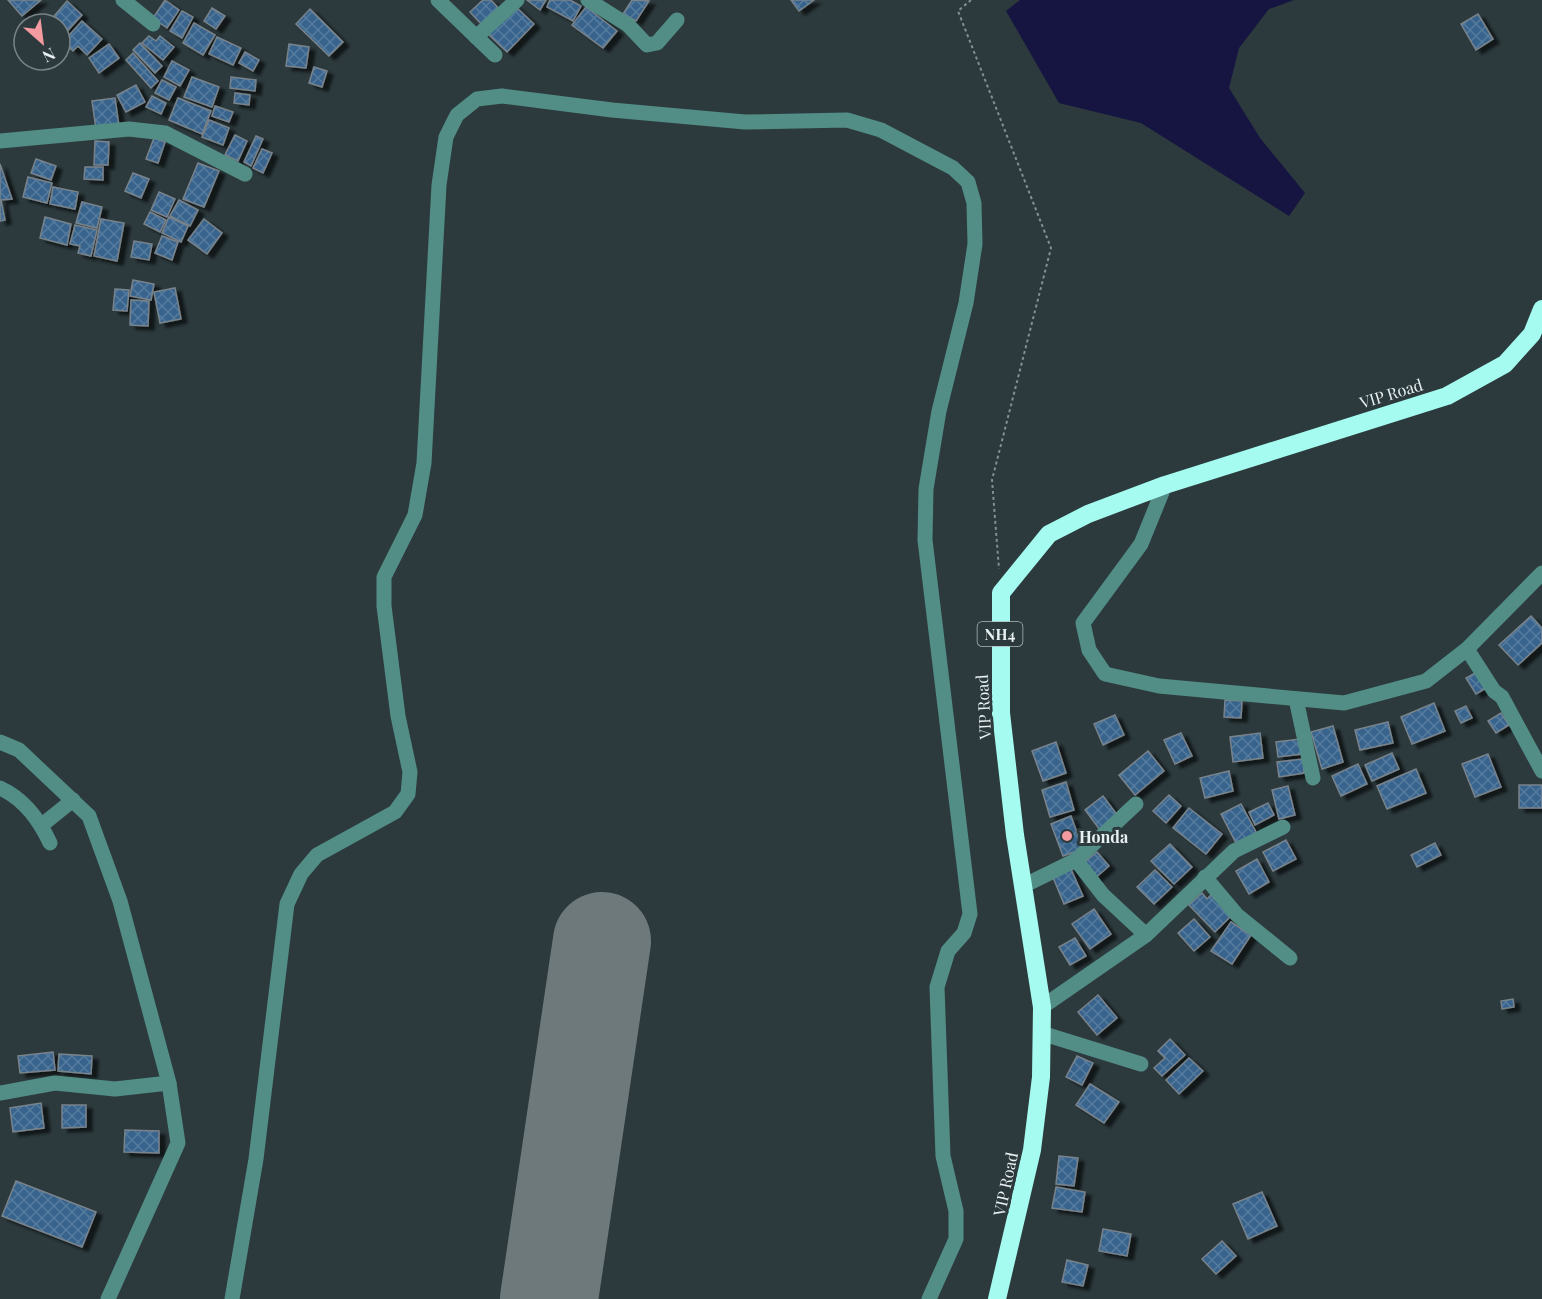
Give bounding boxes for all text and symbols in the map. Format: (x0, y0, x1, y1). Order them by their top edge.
north arrow (12, 12, 72, 72)
text: N (39, 44, 59, 68)
street label: VIP Road (1356, 373, 1425, 413)
road number: NH4 (978, 622, 1022, 646)
street label: VIP Road (971, 674, 995, 741)
place label: Honda (1079, 826, 1129, 847)
marker: Honda (1060, 829, 1074, 843)
street label: VIP Road (988, 1150, 1022, 1219)

